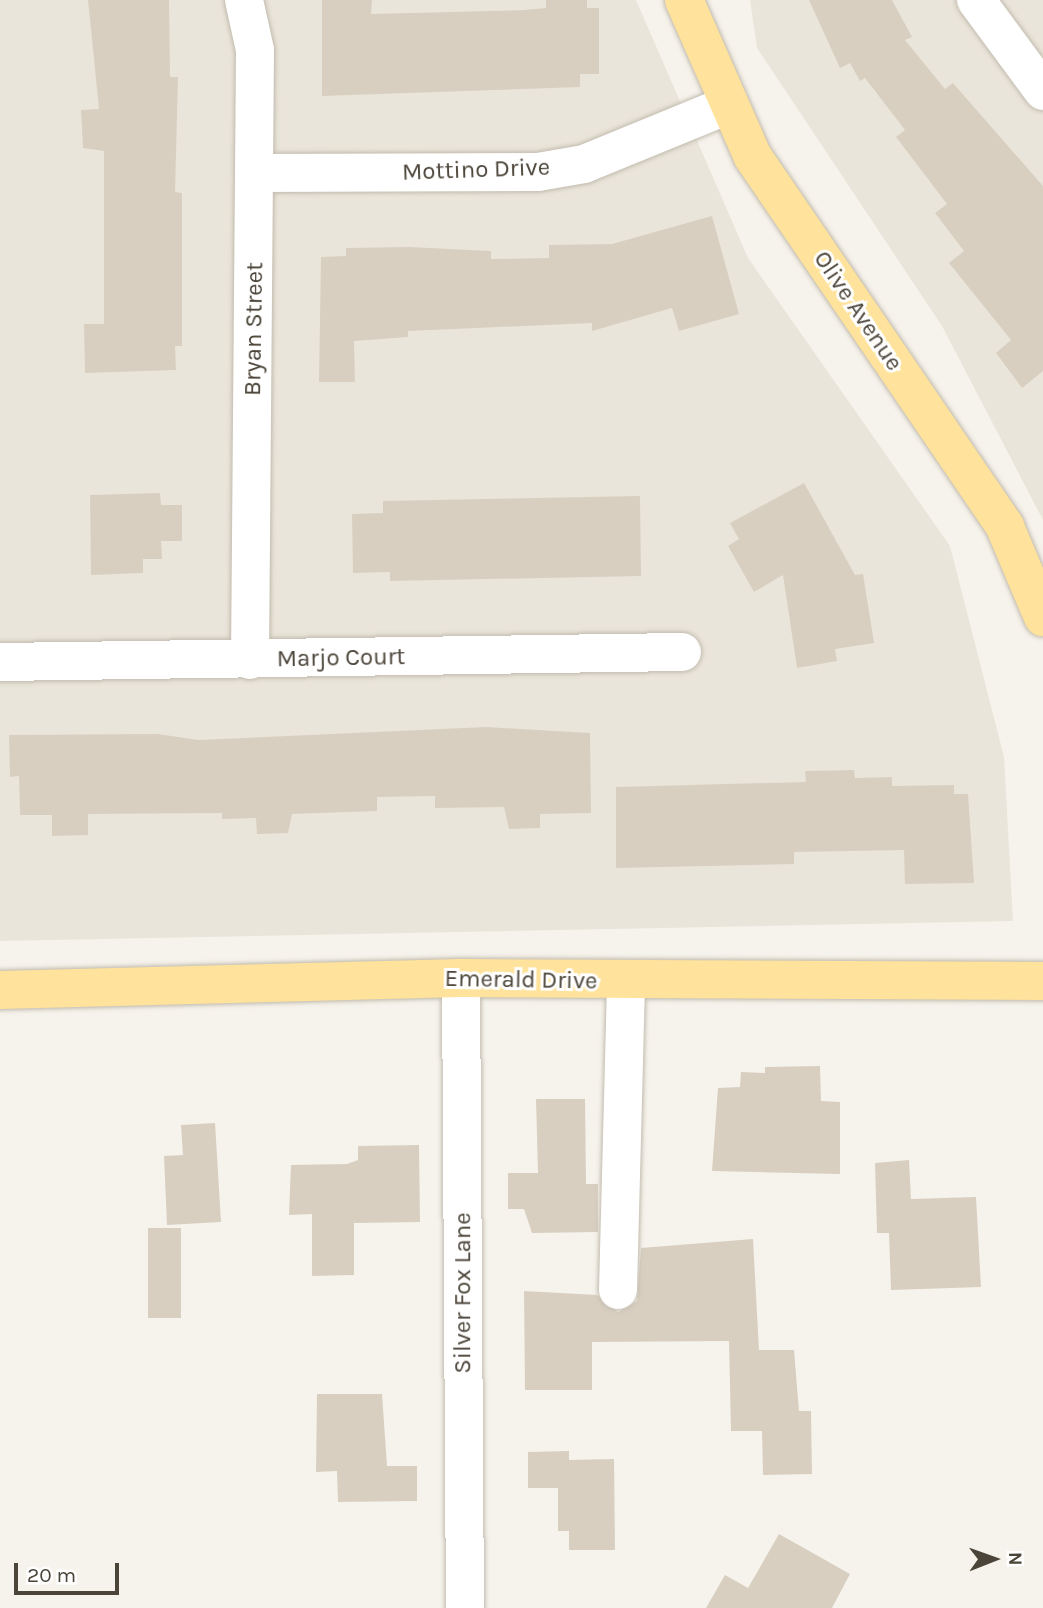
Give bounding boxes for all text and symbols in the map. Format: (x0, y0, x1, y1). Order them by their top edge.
street label: Mottino Drive (402, 153, 550, 187)
street label: Olive Avenue (807, 246, 909, 376)
street label: Bryan Street (238, 262, 270, 396)
street label: Marjo Court (276, 642, 406, 674)
street label: Emerald Drive (444, 964, 598, 996)
street label: Silver Fox Lane (449, 1212, 477, 1374)
north arrow (959, 1524, 1029, 1594)
scale bar (18, 1548, 122, 1592)
text: N (1004, 1552, 1026, 1566)
text: 20 m (27, 1563, 76, 1587)

